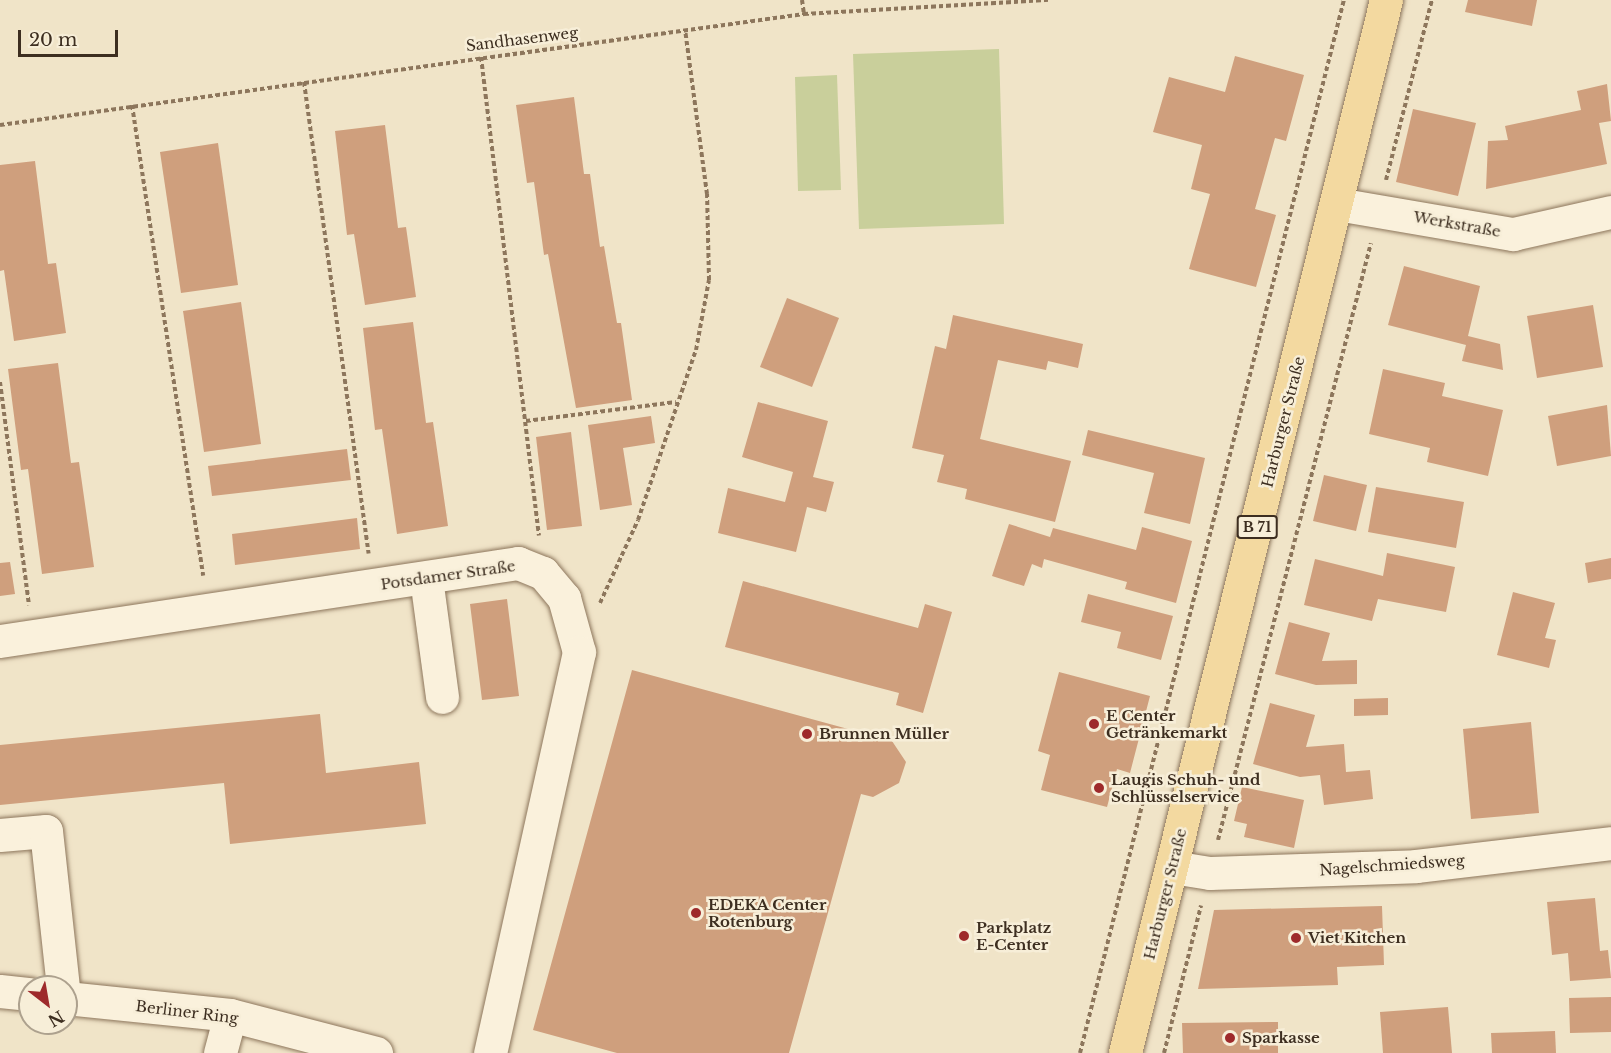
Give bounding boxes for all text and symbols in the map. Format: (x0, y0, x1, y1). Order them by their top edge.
scale bar (21, 18, 122, 56)
street label: Sandhasenweg (465, 23, 579, 55)
text: 20 m (29, 29, 77, 51)
street label: Werkstraße (1412, 207, 1502, 241)
street label: Harburger Straße (1258, 354, 1308, 490)
road number: B 71 (1236, 516, 1278, 538)
street label: Potsdamer Straße (379, 557, 517, 593)
place label: E Center Getränkemarkt (1106, 706, 1227, 741)
marker: E Center Getränkemarkt (1087, 717, 1101, 731)
place label: Brunnen Müller (819, 725, 949, 743)
marker: Brunnen Müller (800, 727, 814, 741)
place label: Laugis Schuh- und Schlüsselservice (1111, 770, 1260, 805)
marker: Laugis Schuh- und Schlüsselservice (1092, 781, 1106, 795)
street label: Harburger Straße (1140, 826, 1190, 962)
street label: Nagelschmiedsweg (1319, 851, 1465, 879)
place label: EDEKA Center Rotenburg (708, 895, 827, 930)
marker: EDEKA Center Rotenburg (689, 906, 703, 920)
place label: Parkplatz E-Center (976, 918, 1051, 953)
marker: Parkplatz E-Center (957, 929, 971, 943)
place label: Viet Kitchen (1308, 929, 1406, 947)
marker: Viet Kitchen (1289, 931, 1303, 945)
north arrow (18, 975, 78, 1035)
street label: Berliner Ring (134, 997, 240, 1027)
text: N (45, 1006, 68, 1031)
place label: Sparkasse (1242, 1029, 1320, 1047)
marker: Sparkasse (1223, 1031, 1237, 1045)

